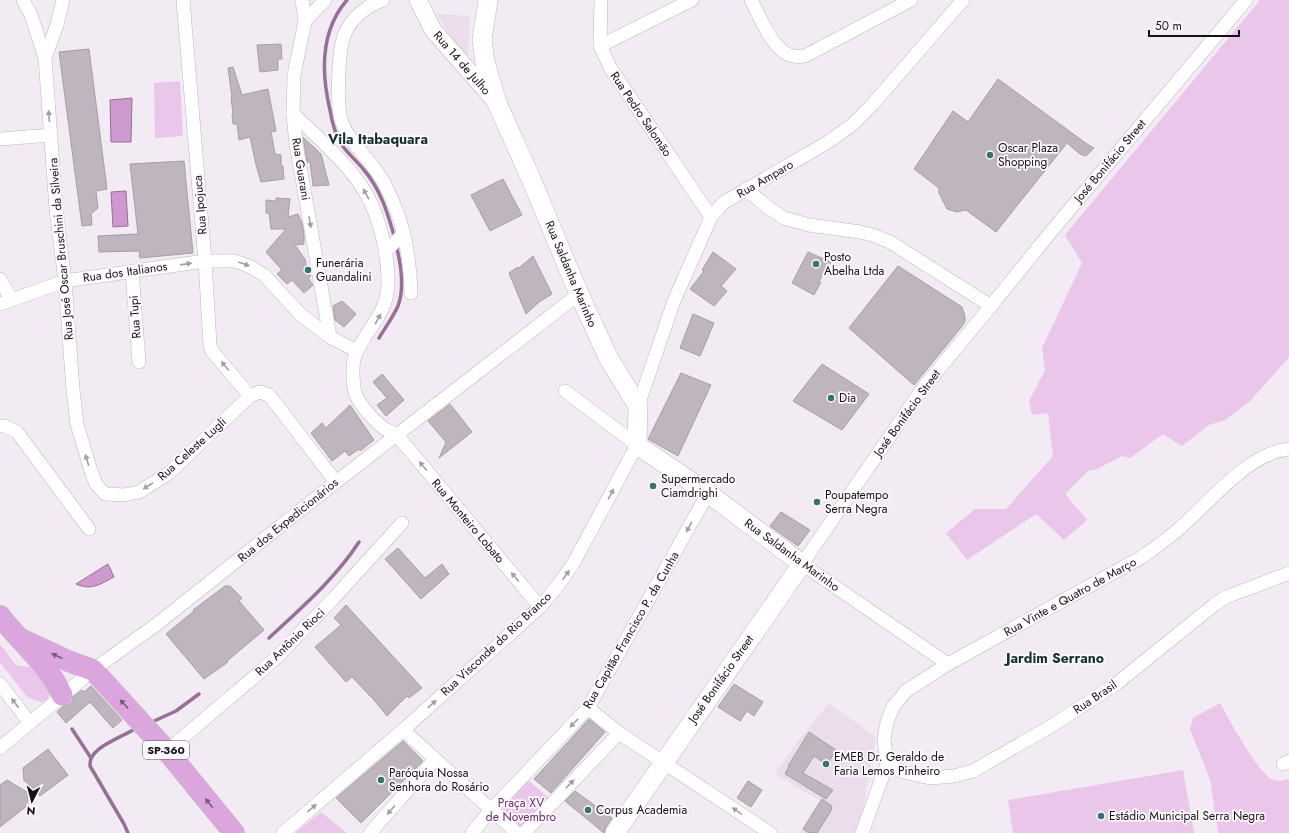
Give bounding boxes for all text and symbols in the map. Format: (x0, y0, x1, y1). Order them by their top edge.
scale bar (1149, 12, 1239, 38)
text: 50 m (1155, 17, 1182, 35)
street label: Rua 14 de Julho (429, 27, 495, 99)
street label: Rua Pedro Salomão (606, 68, 676, 160)
one-way arrow (46, 110, 53, 122)
street label: José Bonifácio Street (1069, 115, 1150, 208)
district label: Vila Itabaquara (327, 129, 428, 149)
street label: Rua Guarani (287, 136, 315, 202)
place label: Oscar Plaza Shopping (998, 139, 1058, 171)
marker: Oscar Plaza Shopping (985, 150, 995, 160)
street label: Rua Amparo (733, 155, 797, 202)
street label: Rua José Oscar Bruschini da Silveira (44, 157, 78, 341)
street label: Rua Ipojuca (188, 174, 212, 235)
one-way arrow (362, 188, 369, 200)
one-way arrow (307, 216, 313, 228)
street label: Rua Saldanha Marinho (540, 218, 602, 330)
place label: Posto Abelha Ltda (824, 248, 884, 280)
place label: Funerária Guandalini (316, 254, 372, 286)
street label: Rua dos Italianos (82, 257, 169, 287)
marker: Posto Abelha Ltda (811, 259, 821, 269)
one-way arrow (180, 261, 193, 267)
one-way arrow (238, 262, 250, 268)
marker: Funerária Guandalini (303, 265, 313, 275)
street label: Rua Tupi (125, 295, 145, 339)
one-way arrow (374, 313, 381, 324)
one-way arrow (220, 360, 229, 371)
street label: José Bonifácio Street (868, 366, 945, 462)
place label: Dia (839, 389, 856, 407)
marker: Dia (826, 393, 836, 403)
street label: Rua Celeste Lugli (153, 413, 231, 485)
one-way arrow (84, 453, 90, 465)
one-way arrow (418, 461, 427, 472)
place label: Supermercado Ciamdrighi (661, 470, 736, 502)
street label: Rua dos Expedicionários (234, 474, 342, 566)
street label: Rua Monteiro Lobato (427, 475, 509, 567)
marker: Supermercado Ciamdrighi (648, 481, 658, 491)
one-way arrow (143, 482, 153, 490)
place label: Poupatempo Serra Negra (825, 486, 889, 518)
one-way arrow (608, 488, 614, 500)
marker: Poupatempo Serra Negra (812, 497, 822, 507)
street label: Rua Saldanha Marinho (741, 514, 844, 596)
one-way arrow (686, 522, 693, 533)
street label: Rua Capitão Francisco P. da Cunha (579, 548, 684, 712)
street label: Rua Vinte e Quatro de Março (1000, 553, 1140, 641)
one-way arrow (562, 570, 570, 580)
one-way arrow (510, 572, 519, 582)
street label: Rua Visconde do Rio Branco (437, 587, 556, 700)
street label: Rua Antônio Rioci (251, 604, 329, 680)
street label: José Bonifácio Street (683, 631, 758, 728)
district label: Jardim Serrano (1003, 648, 1104, 668)
one-way arrow (52, 653, 63, 659)
street label: Rua Brasil (1069, 676, 1121, 718)
one-way arrow (11, 698, 19, 709)
one-way arrow (120, 699, 129, 710)
one-way arrow (427, 699, 437, 709)
one-way arrow (569, 718, 579, 728)
road number: SP-360 (143, 741, 189, 759)
place label: EMEB Dr. Geraldo de Faria Lemos Pinheiro (834, 748, 944, 780)
marker: EMEB Dr. Geraldo de Faria Lemos Pinheiro (821, 759, 831, 769)
place label: Paróquia Nossa Senhora do Rosário (389, 764, 490, 796)
marker: Paróquia Nossa Senhora do Rosário (376, 775, 386, 785)
one-way arrow (565, 780, 574, 789)
north arrow (12, 781, 52, 821)
park label: Praça XV de Novembro (486, 794, 557, 826)
one-way arrow (205, 797, 214, 808)
place label: Corpus Academia (596, 801, 687, 819)
text: N (26, 803, 36, 819)
one-way arrow (307, 803, 318, 812)
one-way arrow (386, 804, 395, 815)
marker: Corpus Academia (583, 805, 593, 815)
one-way arrow (732, 807, 742, 815)
place label: Estádio Municipal Serra Negra (1109, 807, 1265, 825)
marker: Estádio Municipal Serra Negra (1096, 811, 1106, 821)

